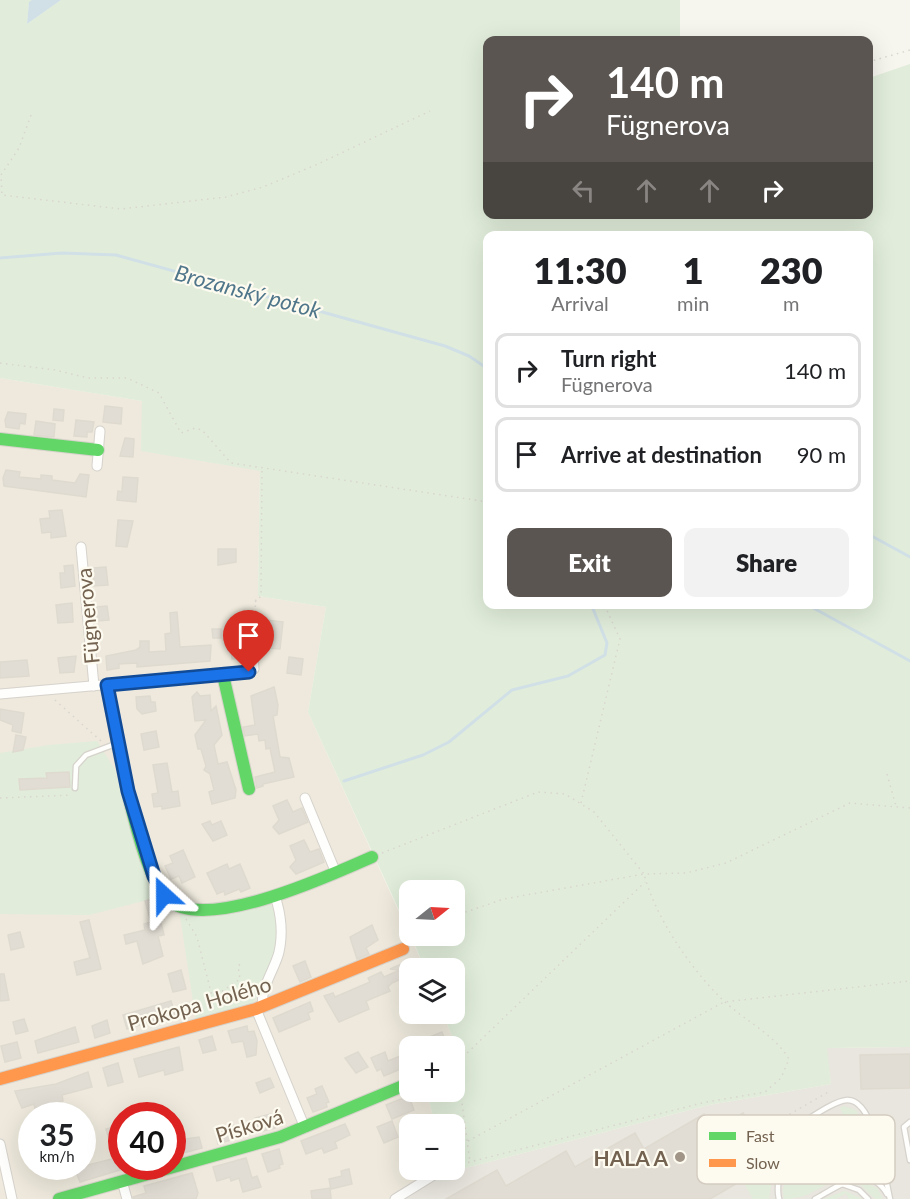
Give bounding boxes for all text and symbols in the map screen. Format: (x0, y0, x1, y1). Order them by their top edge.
text: 140 m (606, 57, 724, 107)
icon: right (507, 60, 585, 138)
text: Fügnerova (606, 108, 730, 141)
icon: left (567, 174, 600, 207)
icon: ahead (630, 174, 663, 207)
icon: ahead (693, 174, 726, 207)
icon: right (756, 174, 789, 207)
text: 11:30 (533, 248, 627, 292)
text: 1 (683, 248, 704, 292)
text: 230 (760, 248, 823, 292)
water label: Brozanský potok (172, 259, 325, 324)
text: Arrival (551, 291, 609, 315)
text: min (677, 291, 709, 315)
text: m (783, 291, 799, 315)
text: Turn right (561, 345, 656, 372)
icon: right (510, 354, 543, 387)
text: 140 m (784, 357, 846, 384)
text: Fügnerova (561, 372, 653, 396)
icon: arrive (510, 438, 543, 471)
text: Arrive at destination (561, 441, 762, 468)
text: 90 m (797, 441, 846, 468)
button: Exit (507, 528, 672, 597)
button: Share (684, 528, 849, 597)
street label: Fügnerova (70, 567, 104, 665)
pin (223, 610, 274, 672)
icon: arrive (232, 619, 265, 652)
position arrow (132, 863, 196, 927)
north arrow (399, 880, 465, 946)
map controls (399, 880, 465, 1180)
button: layers (399, 958, 465, 1024)
street label: Prokopa Holého (124, 971, 274, 1035)
button: + (399, 1036, 465, 1102)
speed limit sign: 40 (108, 1102, 186, 1180)
street label: Písková (212, 1103, 286, 1147)
button: − (399, 1114, 465, 1180)
legend (697, 1115, 895, 1184)
text: 35 (40, 1116, 74, 1152)
text: Fast (746, 1126, 775, 1145)
place label: HALA A (593, 1145, 668, 1170)
text: km/h (39, 1147, 75, 1165)
marker: HALA A (673, 1150, 687, 1164)
text: Slow (746, 1153, 780, 1172)

